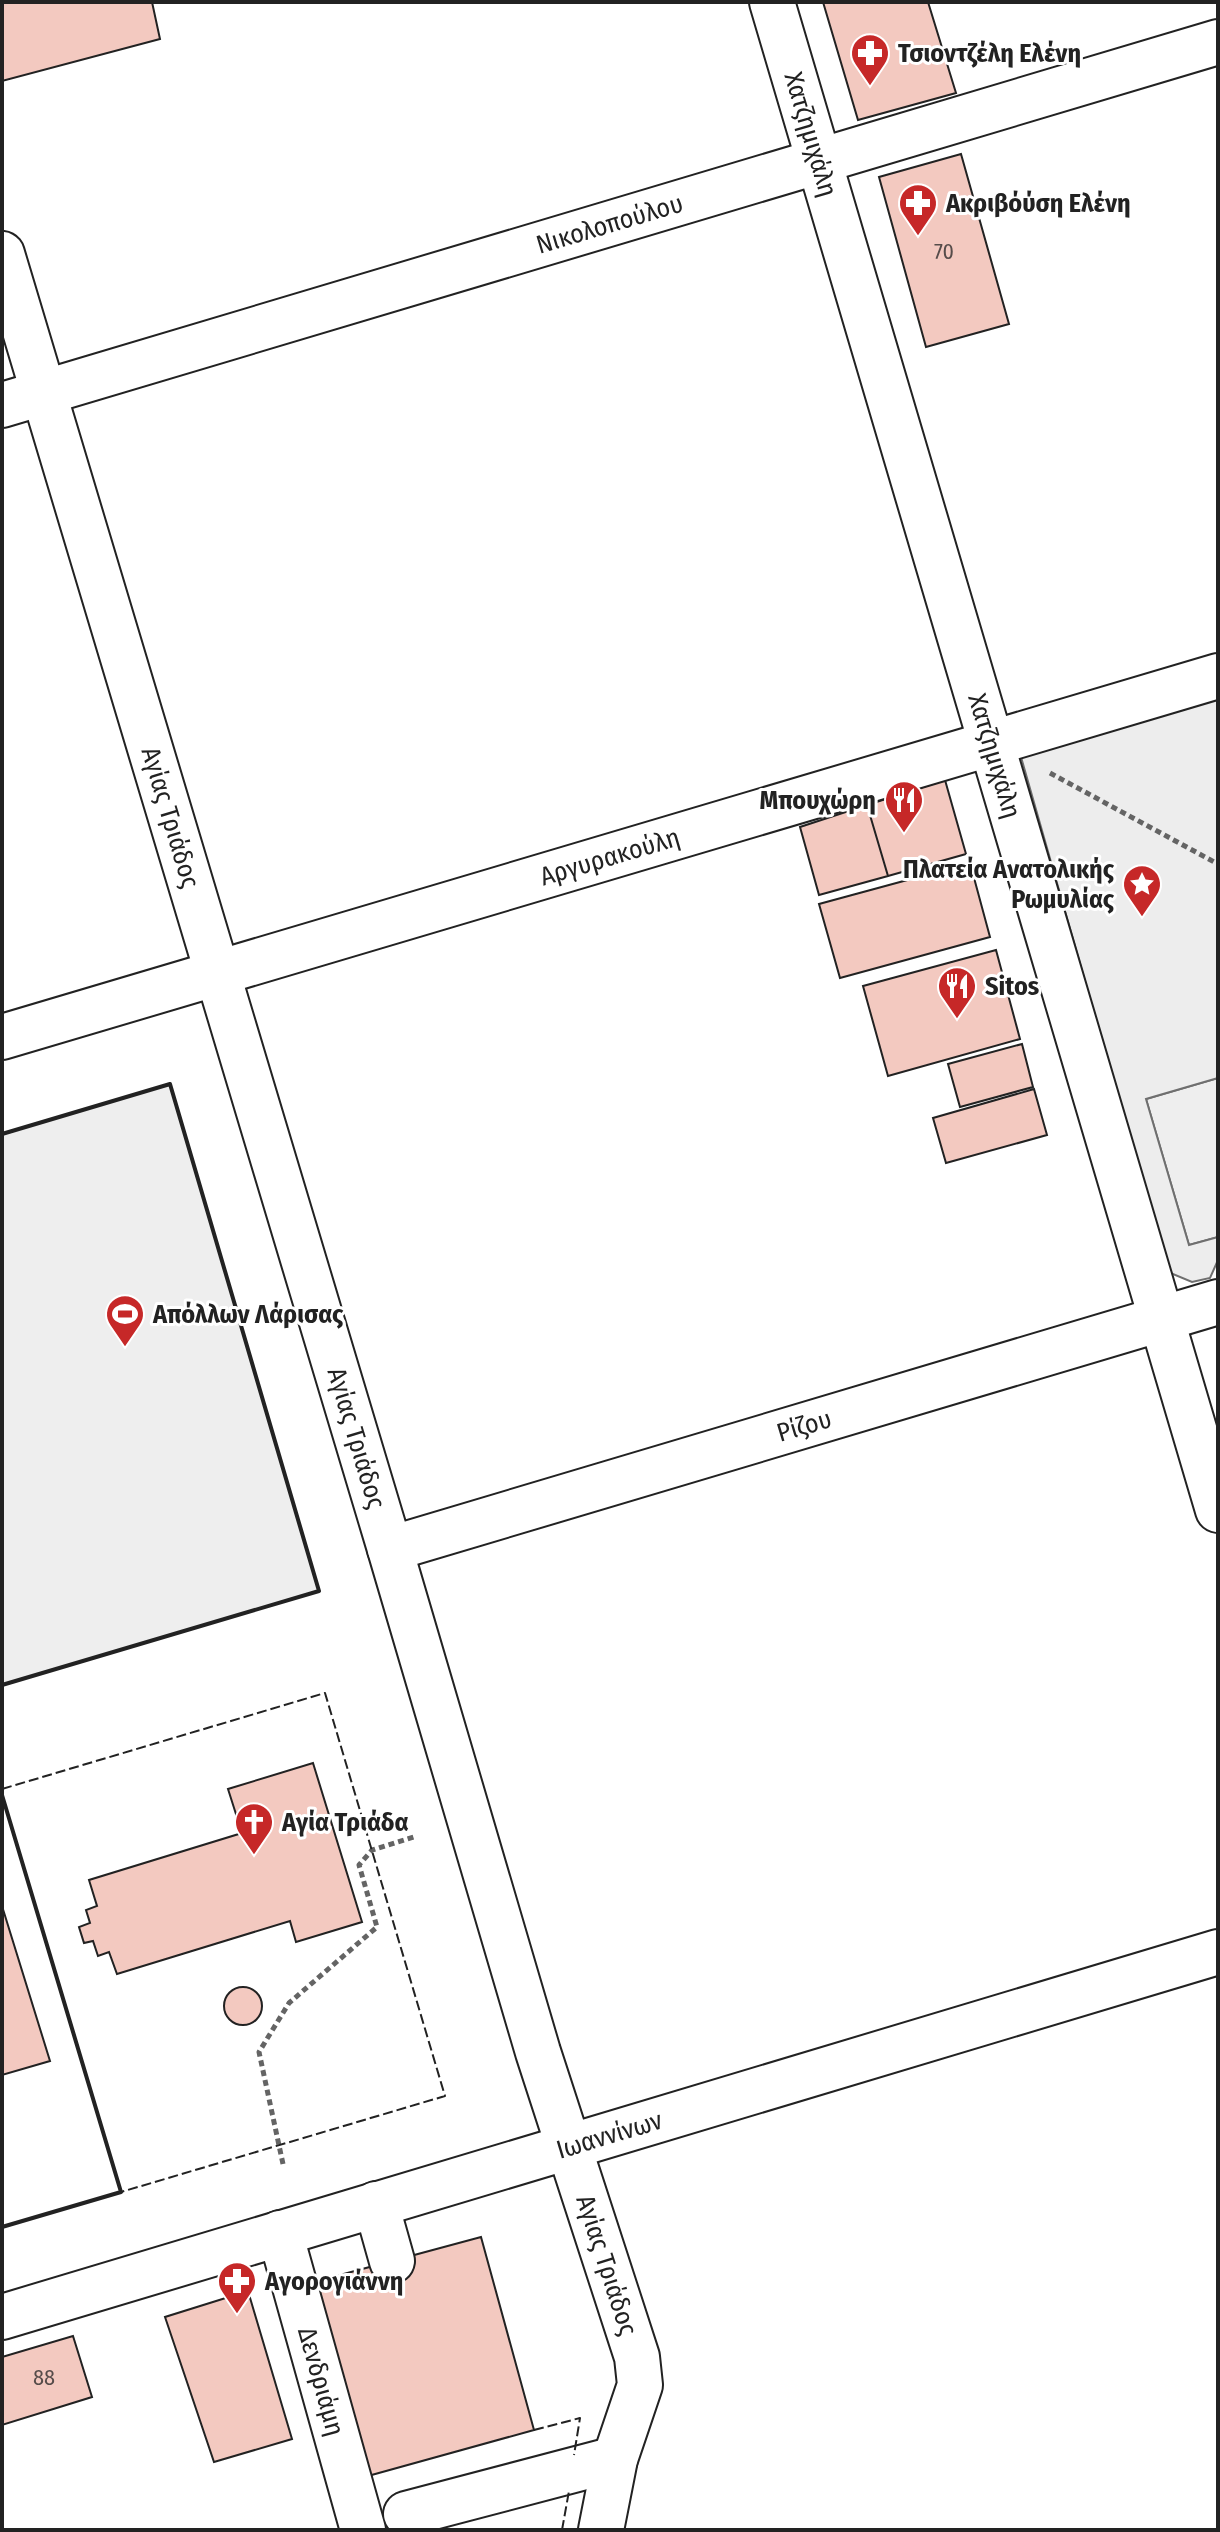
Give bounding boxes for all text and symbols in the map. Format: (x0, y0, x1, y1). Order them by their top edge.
pharmacy icon: Τσιοντζέλη Ελένη (849, 32, 891, 87)
place label: Τσιοντζέλη Ελένη (898, 38, 1081, 69)
street label: Χατζημιχάλη (778, 68, 844, 200)
pharmacy icon: Ακριβόύση Ελένη (897, 182, 939, 237)
street label: Νικολοπούλου (532, 187, 687, 260)
place label: Ακριβόύση Ελένη (945, 188, 1131, 219)
house number: 70 (934, 238, 954, 265)
street label: Χατζημιχάλη (962, 690, 1028, 822)
street label: Αγίας Τριάδος (135, 743, 206, 891)
restaurant icon: Μπουχώρη (883, 779, 925, 834)
place label: Μπουχώρη (759, 785, 876, 816)
street label: Αργυρακούλη (536, 821, 683, 892)
place label: Πλατεία Ανατολικής Ρωμυλίας (903, 854, 1115, 915)
place icon: Πλατεία Ανατολικής Ρωμυλίας (1121, 863, 1163, 918)
restaurant icon: Sitos (936, 965, 978, 1020)
place label: Sitos (985, 971, 1039, 1002)
sports icon: Απόλλων Λάρισας (104, 1293, 146, 1348)
place label: Απόλλων Λάρισας (152, 1299, 344, 1330)
street label: Αγίας Τριάδος (321, 1364, 392, 1512)
street label: Ρίζου (773, 1403, 835, 1448)
church icon: Αγία Τριάδα (233, 1801, 275, 1856)
place label: Αγία Τριάδα (281, 1807, 409, 1838)
street label: Ιωαννίνων (553, 2104, 666, 2165)
street label: Αγίας Τριάδος (570, 2191, 644, 2339)
pharmacy icon: Αγορογιάννη (216, 2260, 258, 2315)
place label: Αγορογιάννη (264, 2266, 403, 2297)
street label: Δενδριάμη (292, 2323, 351, 2439)
house number: 88 (33, 2364, 55, 2391)

